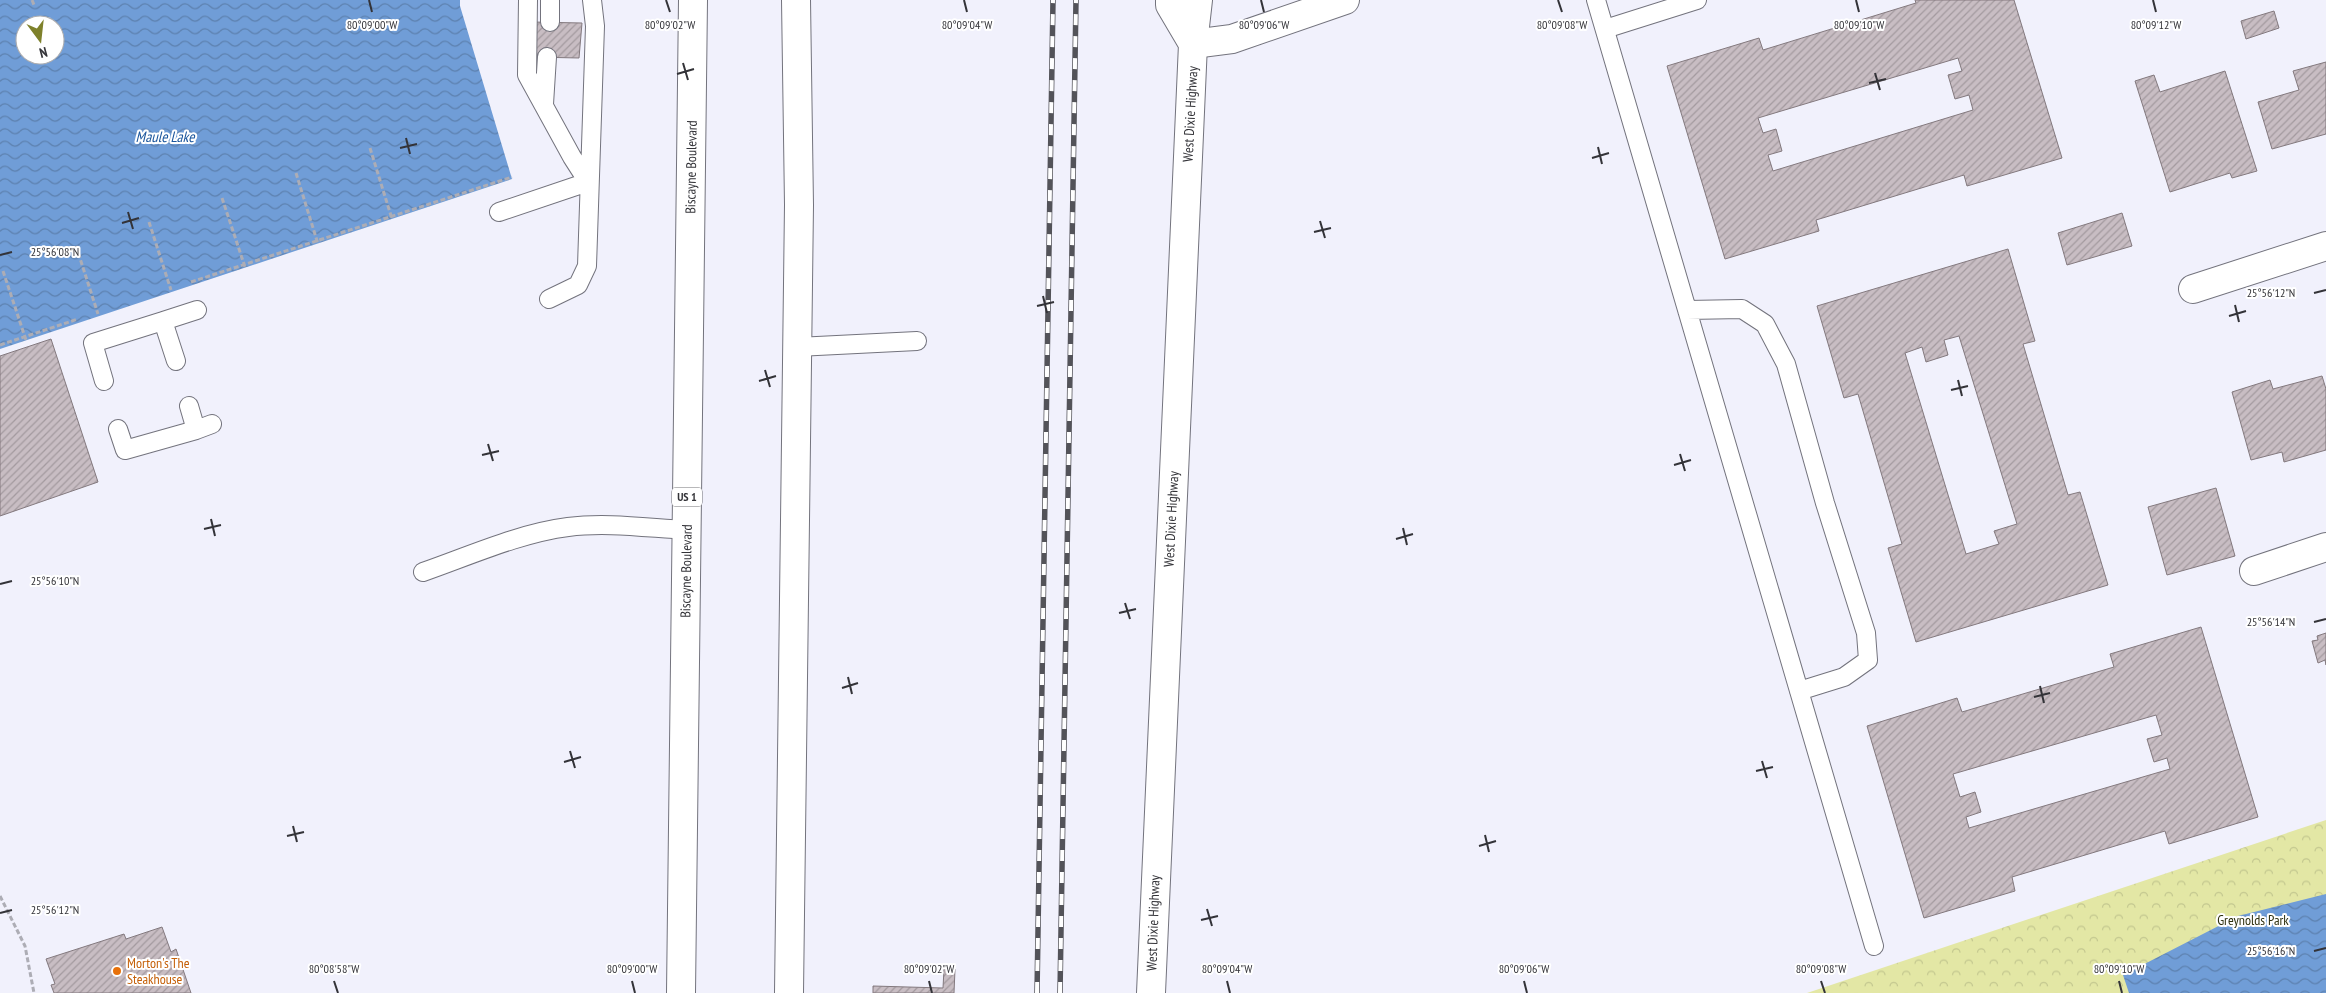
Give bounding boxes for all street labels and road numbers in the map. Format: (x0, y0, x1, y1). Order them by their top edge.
street label: West Dixie Highway (1178, 65, 1202, 162)
street label: Biscayne Boulevard (681, 120, 701, 214)
street label: West Dixie Highway (1159, 470, 1183, 567)
road number: US 1 (672, 488, 702, 507)
street label: Biscayne Boulevard (676, 524, 696, 618)
street label: West Dixie Highway (1142, 874, 1164, 971)

